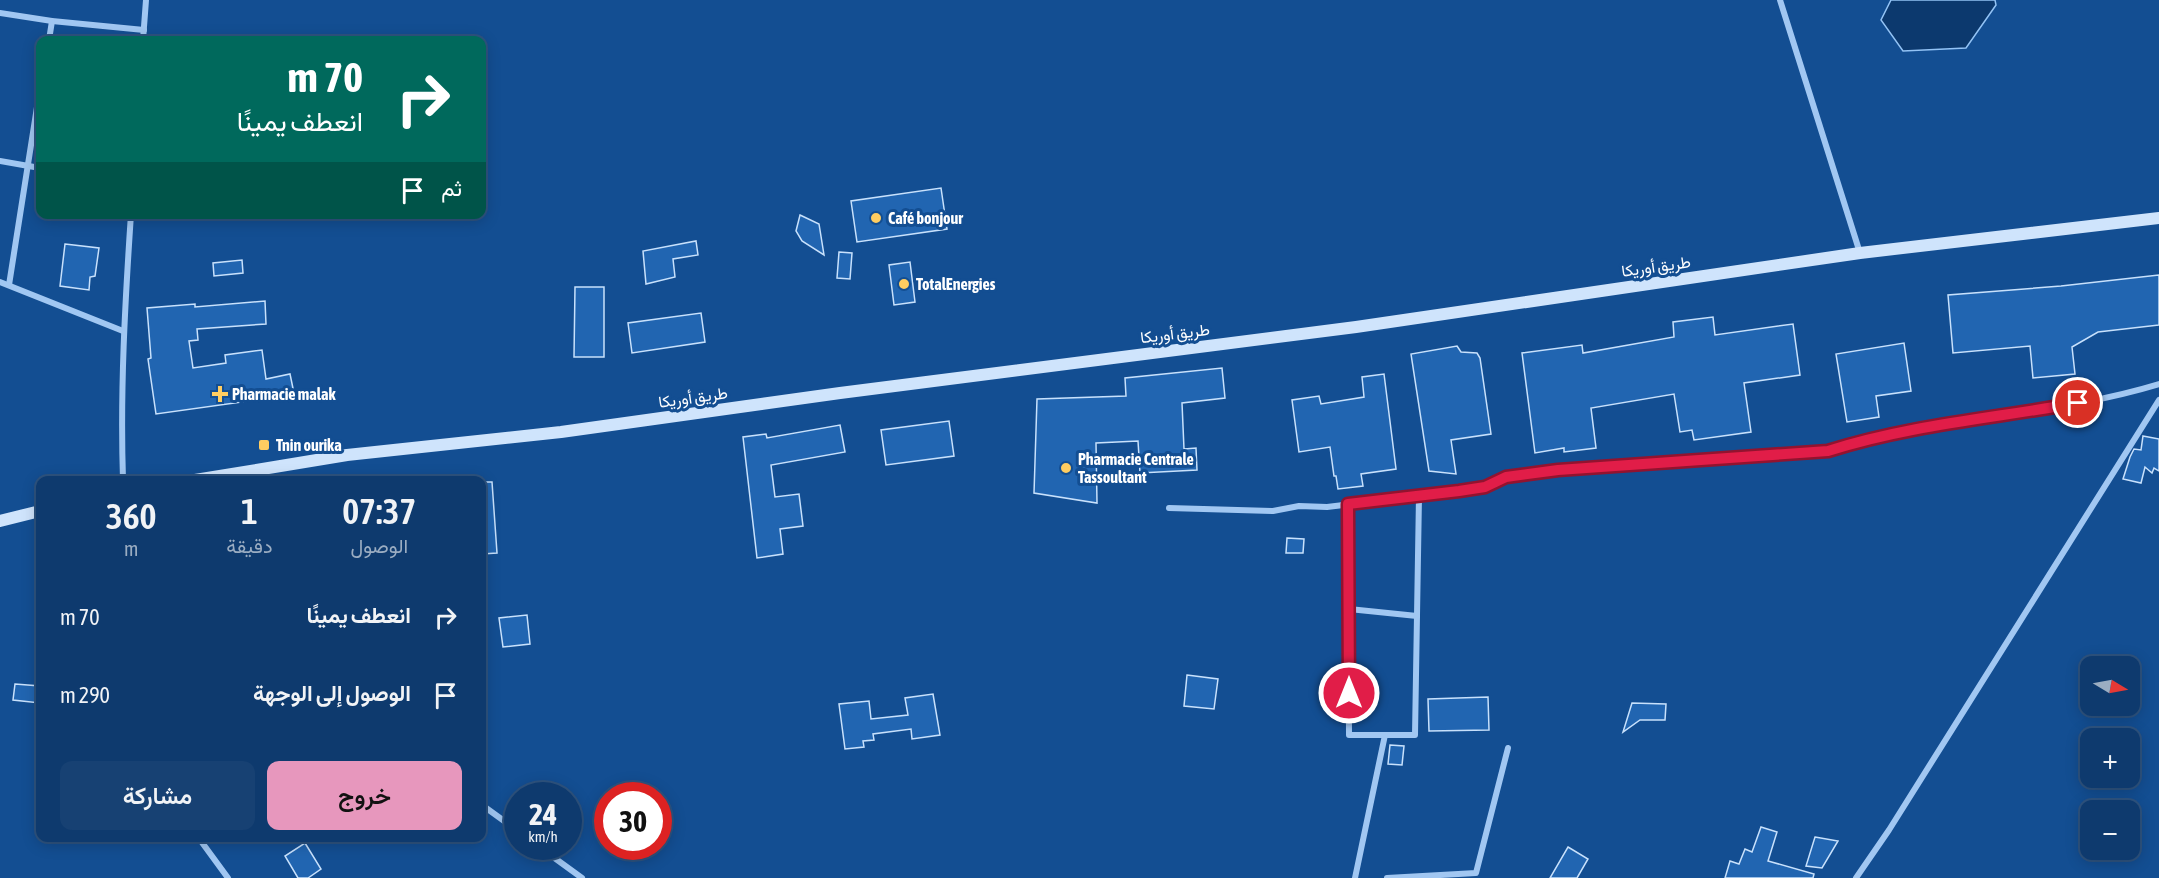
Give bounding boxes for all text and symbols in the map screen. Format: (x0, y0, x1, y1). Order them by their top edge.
text: 70 m (288, 53, 363, 101)
icon: right (384, 60, 462, 138)
text: انعطف يمينًا (237, 106, 363, 137)
icon: arrive (396, 174, 429, 207)
text: ثم (441, 175, 462, 201)
place label: Café bonjour (888, 209, 963, 227)
marker: Café bonjour (869, 211, 883, 225)
street label: طريق أوريكا (1620, 252, 1692, 282)
place label: TotalEnergies (916, 275, 996, 293)
marker: TotalEnergies (897, 277, 911, 291)
street label: طريق أوريكا (1139, 320, 1211, 348)
pin (2052, 377, 2103, 428)
street label: طريق أوريكا (657, 383, 729, 413)
place label: Pharmacie malak (232, 385, 336, 403)
icon: arrive (2061, 386, 2094, 419)
marker: Pharmacie malak (213, 387, 227, 401)
place label: Tnin ourika (276, 436, 342, 454)
marker: Tnin ourika (257, 438, 271, 452)
place label: Pharmacie Centrale Tassoultant (1078, 450, 1194, 486)
marker: Pharmacie Centrale Tassoultant (1059, 461, 1073, 475)
text: 1 (241, 490, 258, 532)
text: 07:37 (342, 490, 416, 532)
text: 360 (106, 495, 157, 537)
text: دقيقة (226, 534, 273, 557)
text: الوصول (350, 534, 408, 557)
text: m (124, 537, 138, 560)
icon: right (429, 601, 462, 634)
text: انعطف يمينًا (307, 602, 411, 628)
text: 70 m (60, 604, 100, 630)
north arrow (2080, 656, 2140, 716)
map controls (2080, 656, 2140, 860)
position arrow (1317, 661, 1381, 725)
icon: arrive (429, 679, 462, 712)
text: الوصول إلى الوجهة (253, 680, 411, 706)
text: 290 m (60, 682, 110, 708)
button: + (2080, 728, 2140, 788)
button: مشاركة (60, 761, 255, 830)
button: خروج (267, 761, 462, 830)
speed limit sign: 30 (594, 782, 672, 860)
text: 24 (529, 797, 557, 831)
button: − (2080, 800, 2140, 860)
text: km/h (528, 828, 558, 845)

